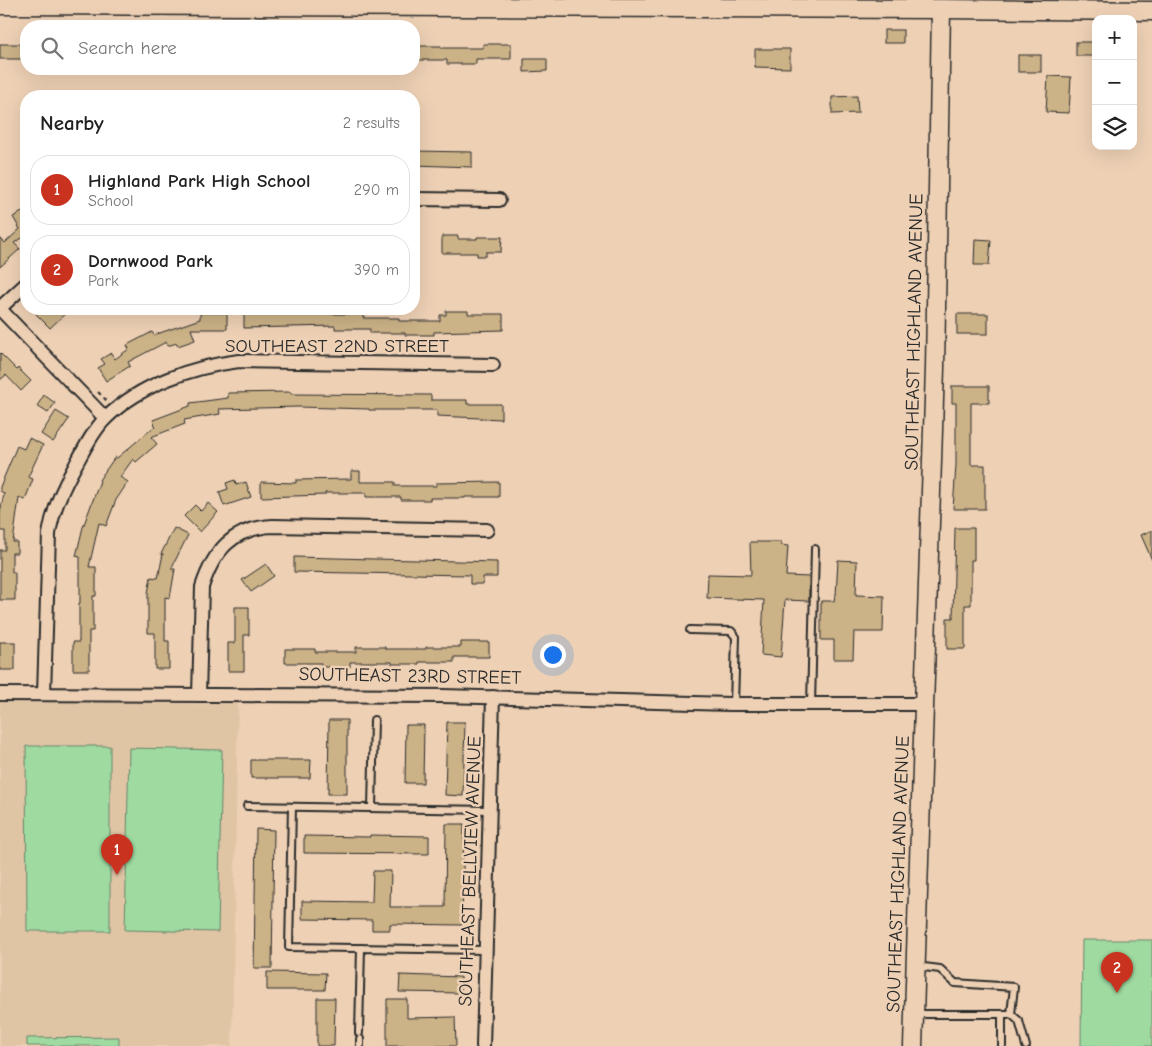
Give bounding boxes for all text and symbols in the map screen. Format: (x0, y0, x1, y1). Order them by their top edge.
map controls (1092, 15, 1137, 150)
button: + (1092, 15, 1137, 60)
search box (20, 20, 420, 75)
icon: search (38, 34, 66, 62)
text: Search here (78, 37, 177, 59)
button: − (1092, 60, 1137, 105)
button: layers (1092, 105, 1137, 150)
text: Nearby (40, 111, 104, 135)
text: 2 results (343, 114, 400, 132)
text: Highland Park High School (88, 170, 310, 192)
text: 1 (54, 181, 60, 199)
text: 290 m (354, 181, 399, 199)
text: School (88, 192, 134, 210)
street label: SOUTHEAST HIGHLAND AVENUE (901, 193, 927, 471)
text: Dornwood Park (88, 250, 213, 272)
text: 2 (53, 261, 61, 279)
text: 390 m (354, 261, 399, 279)
text: Park (88, 272, 119, 290)
street label: SOUTHEAST 22ND STREET (225, 335, 449, 357)
your location (540, 642, 566, 668)
street label: SOUTHEAST 23RD STREET (299, 663, 521, 689)
street label: SOUTHEAST BELLVIEW AVENUE (454, 735, 486, 1007)
street label: SOUTHEAST HIGHLAND AVENUE (882, 735, 914, 1013)
pin: 1 (101, 834, 133, 875)
pin: 2 (1101, 952, 1133, 993)

